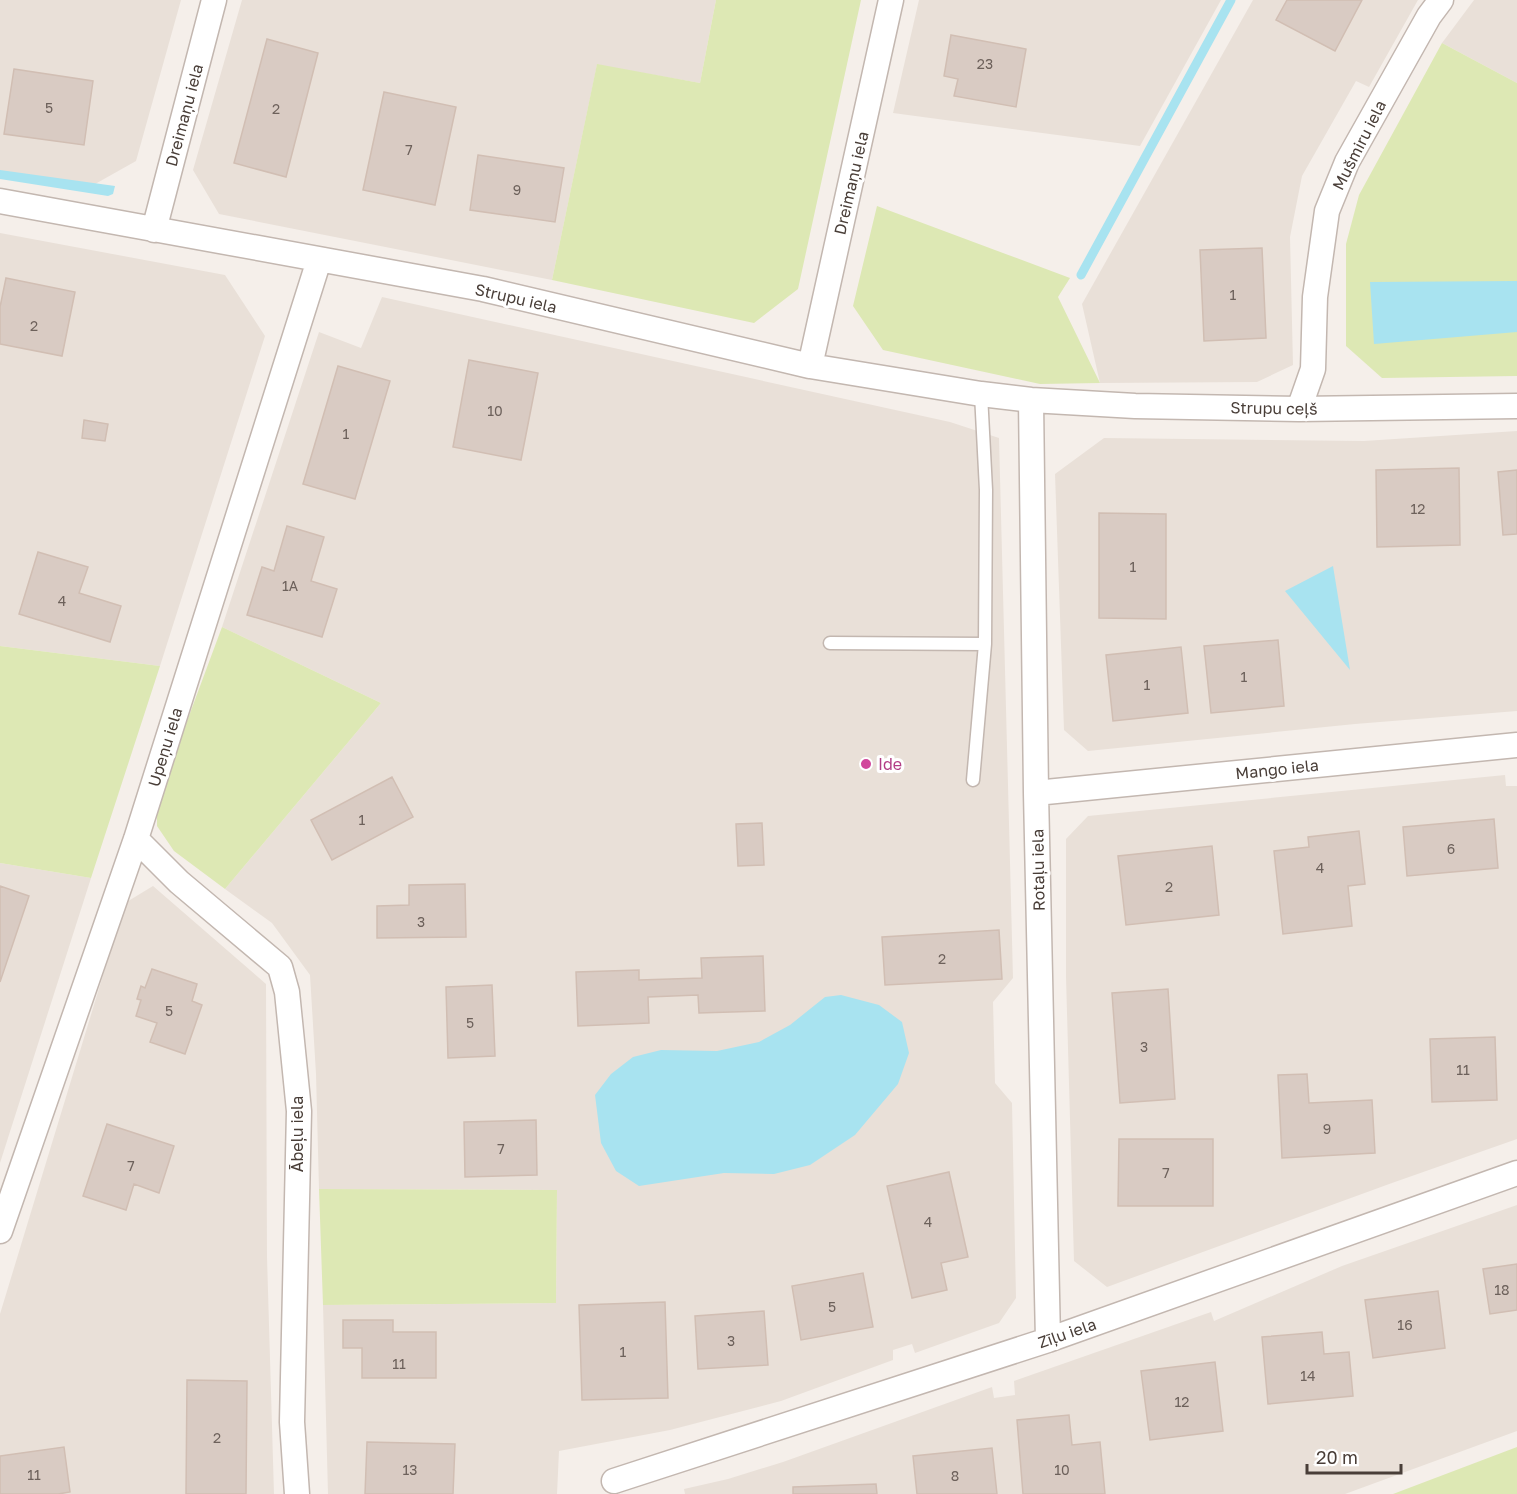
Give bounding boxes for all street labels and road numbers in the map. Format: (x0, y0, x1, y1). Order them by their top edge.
street label: Dreimaņu iela (161, 62, 207, 168)
street label: Mušmiru iela (1328, 97, 1390, 193)
street label: Dreimaņu iela (829, 129, 873, 237)
street label: Strupu iela (473, 279, 559, 317)
street label: Strupu ceļš (1230, 397, 1318, 419)
street label: Upeņu iela (143, 705, 187, 789)
street label: Mango iela (1234, 755, 1320, 783)
street label: Rotaļu iela (1027, 829, 1049, 911)
street label: Ābeļu iela (287, 1096, 307, 1172)
street label: Zīļu iela (1035, 1314, 1099, 1352)

